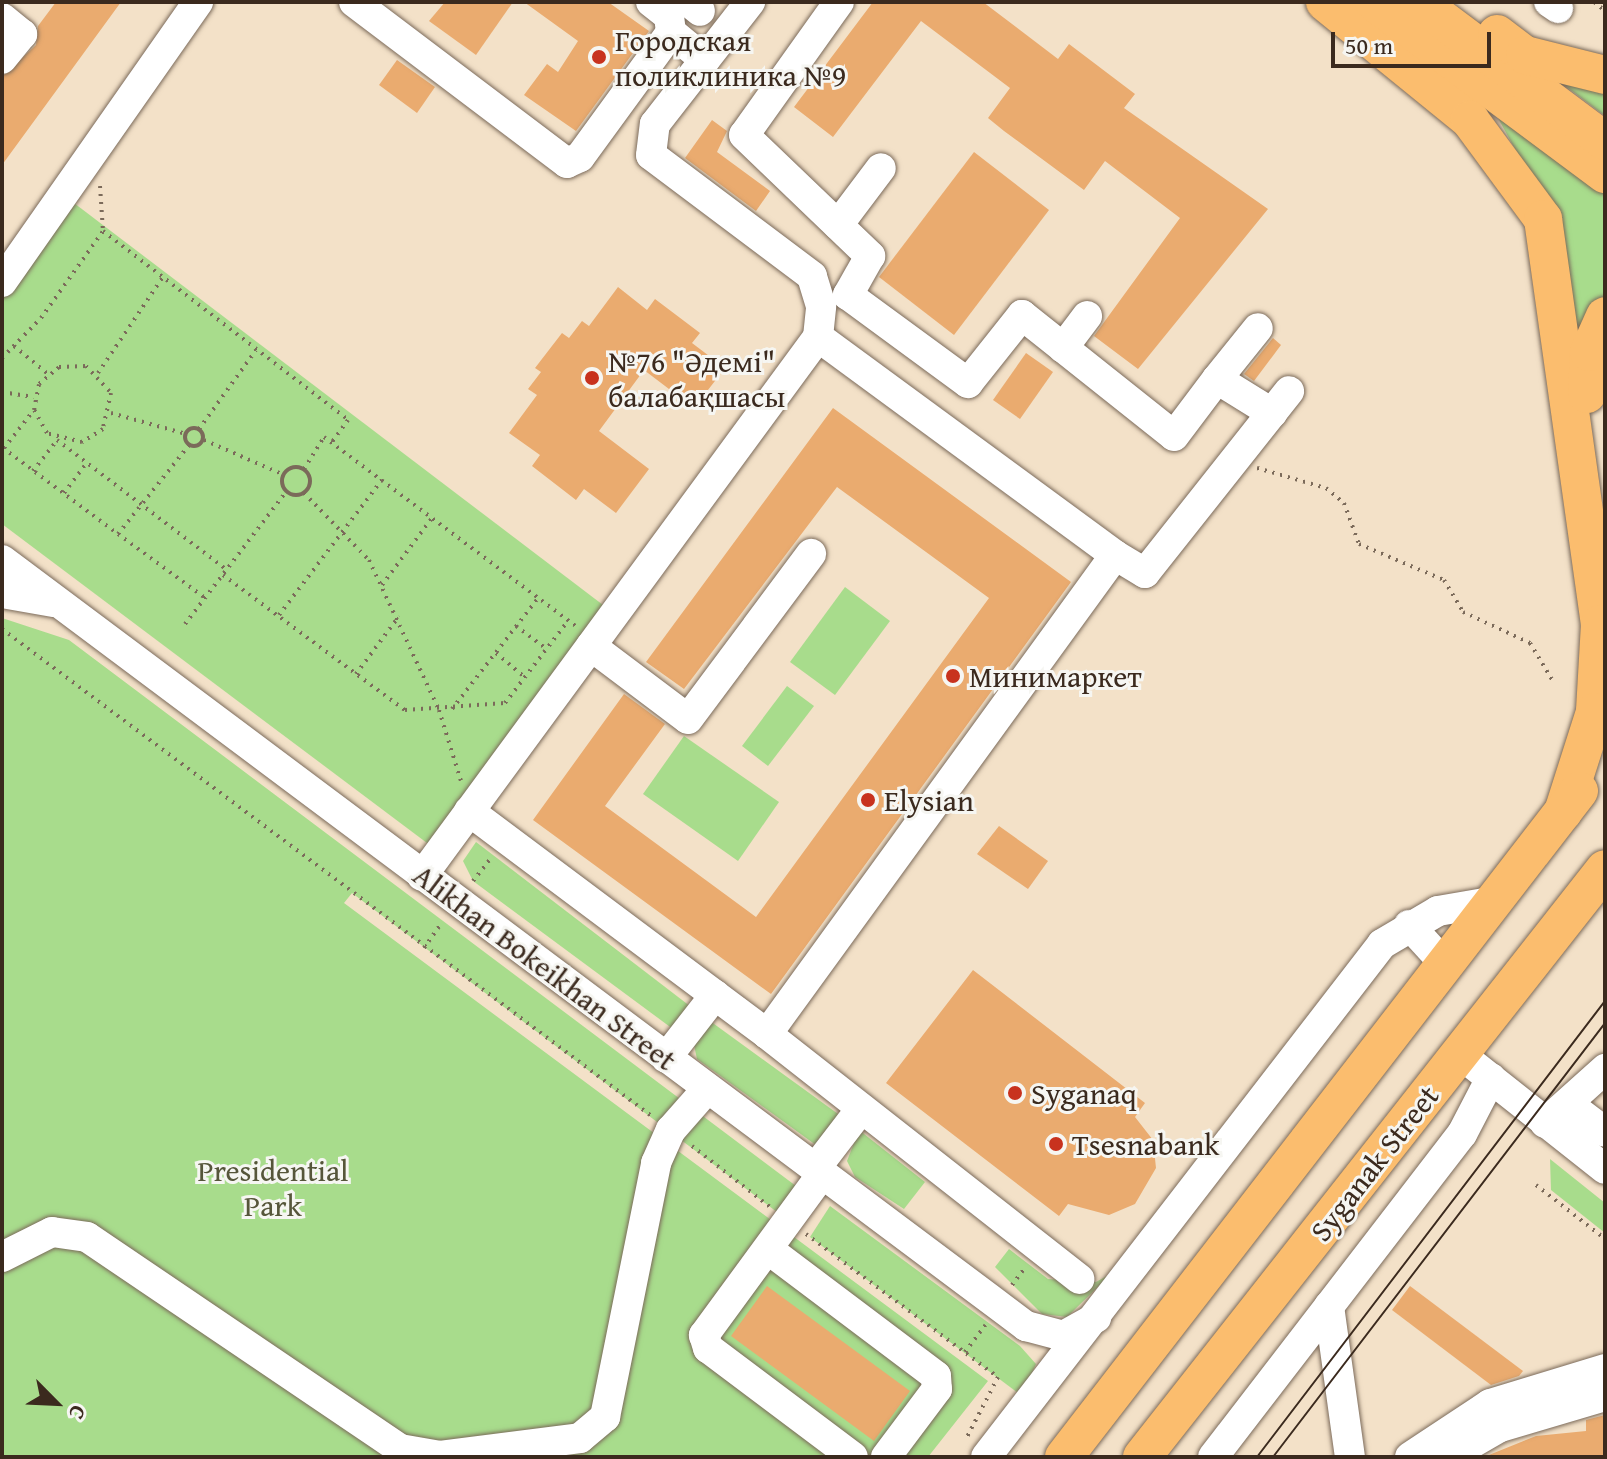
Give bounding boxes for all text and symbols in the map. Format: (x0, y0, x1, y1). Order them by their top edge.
scale bar (1335, 16, 1495, 66)
place label: Городская поликлиника №9 (615, 22, 846, 92)
text: 50 m (1345, 28, 1393, 63)
marker: Городская поликлиника №9 (590, 48, 608, 66)
place label: №76 "Әдемі" балабақшасы (608, 343, 785, 414)
marker: №76 "Әдемі" балабақшасы (583, 369, 601, 387)
place label: Минимаркет (969, 658, 1142, 694)
marker: Минимаркет (944, 667, 962, 685)
place label: Elysian (884, 782, 974, 818)
marker: Elysian (859, 791, 877, 809)
street label: Alikhan Bokeikhan Street (406, 856, 684, 1078)
place label: Syganaq (1031, 1075, 1137, 1111)
street label: Syganak Street (1302, 1078, 1446, 1248)
marker: Syganaq (1006, 1084, 1024, 1102)
place label: Tsesnabank (1072, 1126, 1220, 1162)
marker: Tsesnabank (1047, 1135, 1065, 1153)
park label: Presidential Park (198, 1152, 348, 1222)
north arrow (16, 1363, 96, 1443)
text: С (61, 1401, 95, 1425)

